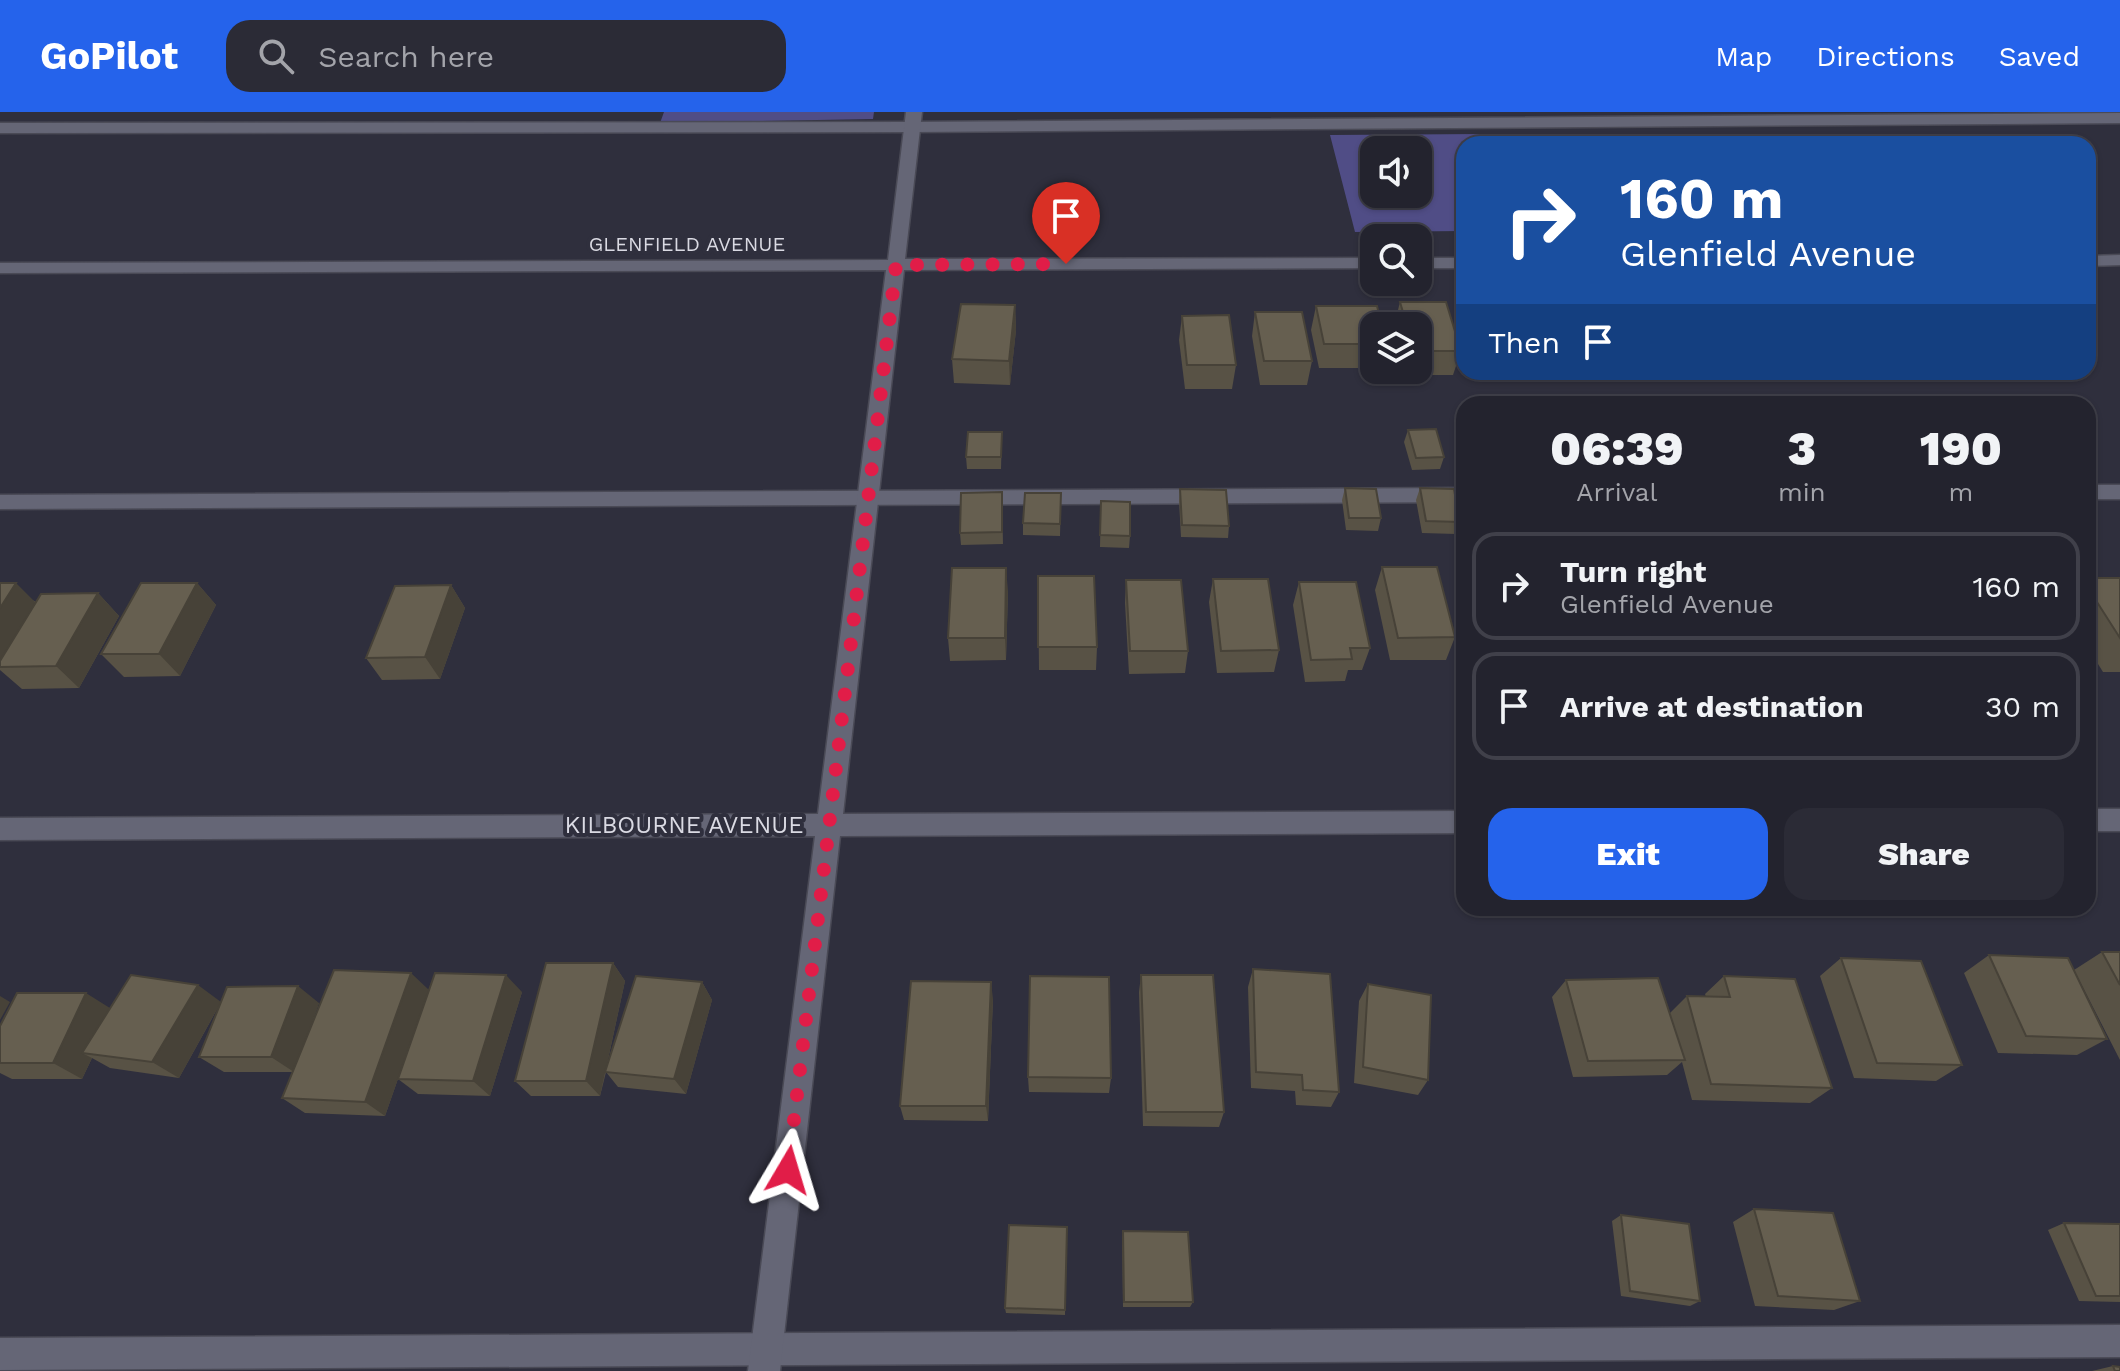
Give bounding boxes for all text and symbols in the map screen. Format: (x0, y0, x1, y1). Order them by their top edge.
search box (226, 20, 786, 92)
text: GoPilot (40, 34, 178, 78)
icon: search (254, 34, 298, 78)
text: Search here (318, 39, 494, 74)
text: Map (1715, 40, 1772, 73)
text: Directions (1816, 40, 1955, 73)
text: Saved (1999, 40, 2080, 73)
map controls (1360, 136, 1432, 384)
button: sound (1360, 136, 1432, 208)
text: 160 m (1620, 166, 1783, 232)
icon: right (1488, 168, 1592, 272)
pin (1032, 182, 1100, 264)
icon: arrive (1044, 194, 1088, 238)
button: search (1360, 224, 1432, 296)
street label: GLENFIELD AVENUE (589, 232, 785, 256)
text: Glenfield Avenue (1620, 233, 1916, 275)
button: layers (1360, 312, 1432, 384)
icon: arrive (1576, 320, 1620, 364)
text: Then (1488, 325, 1560, 360)
text: 06:39 (1550, 420, 1684, 477)
text: 3 (1787, 420, 1816, 477)
text: 190 (1920, 420, 2002, 477)
text: Arrival (1576, 477, 1658, 507)
text: min (1778, 477, 1826, 507)
text: m (1948, 477, 1973, 507)
text: Turn right (1560, 554, 1706, 589)
icon: right (1492, 564, 1536, 608)
text: 160 m (1973, 569, 2060, 604)
text: Glenfield Avenue (1560, 589, 1774, 619)
icon: arrive (1492, 684, 1536, 728)
text: Arrive at destination (1560, 689, 1864, 724)
text: 30 m (1985, 689, 2060, 724)
button: Exit (1488, 808, 1768, 900)
button: Share (1784, 808, 2064, 900)
street label: KILBOURNE AVENUE (564, 811, 804, 839)
position arrow (746, 1128, 830, 1212)

